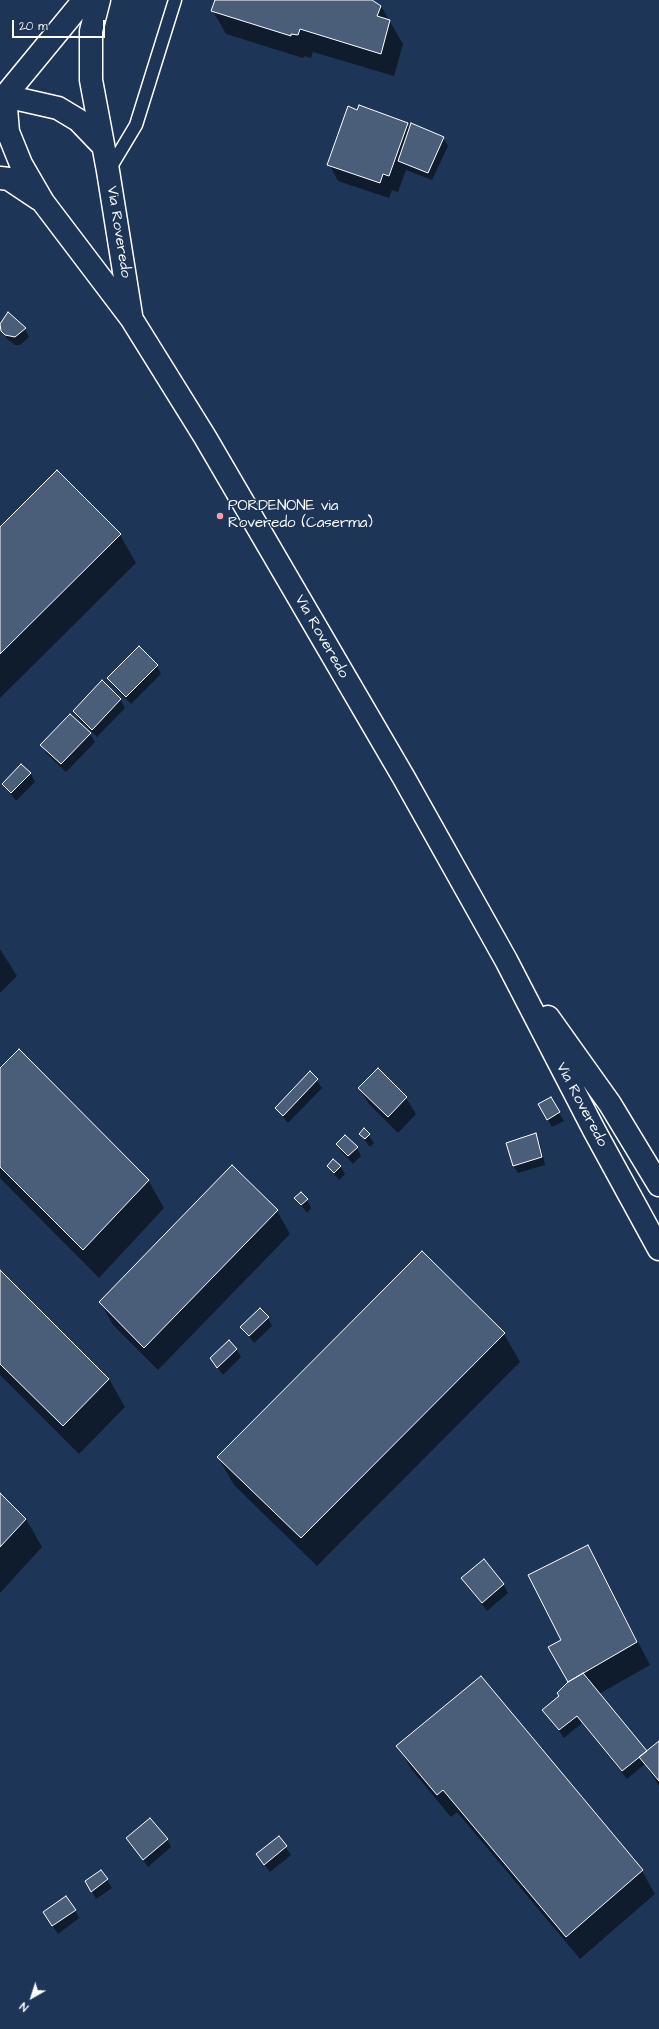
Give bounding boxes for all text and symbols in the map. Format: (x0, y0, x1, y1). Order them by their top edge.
scale bar (14, 12, 107, 38)
text: 20 m (19, 18, 48, 35)
street label: Via Roveredo (102, 185, 134, 279)
place label: PORDENONE via Roveredo (Caserma) (228, 498, 373, 533)
marker: PORDENONE via Roveredo (Caserma) (215, 511, 225, 521)
street label: Via Roveredo (290, 592, 352, 682)
street label: Via Roveredo (551, 1060, 611, 1150)
north arrow (12, 1977, 52, 2017)
text: N (17, 1999, 32, 2015)

